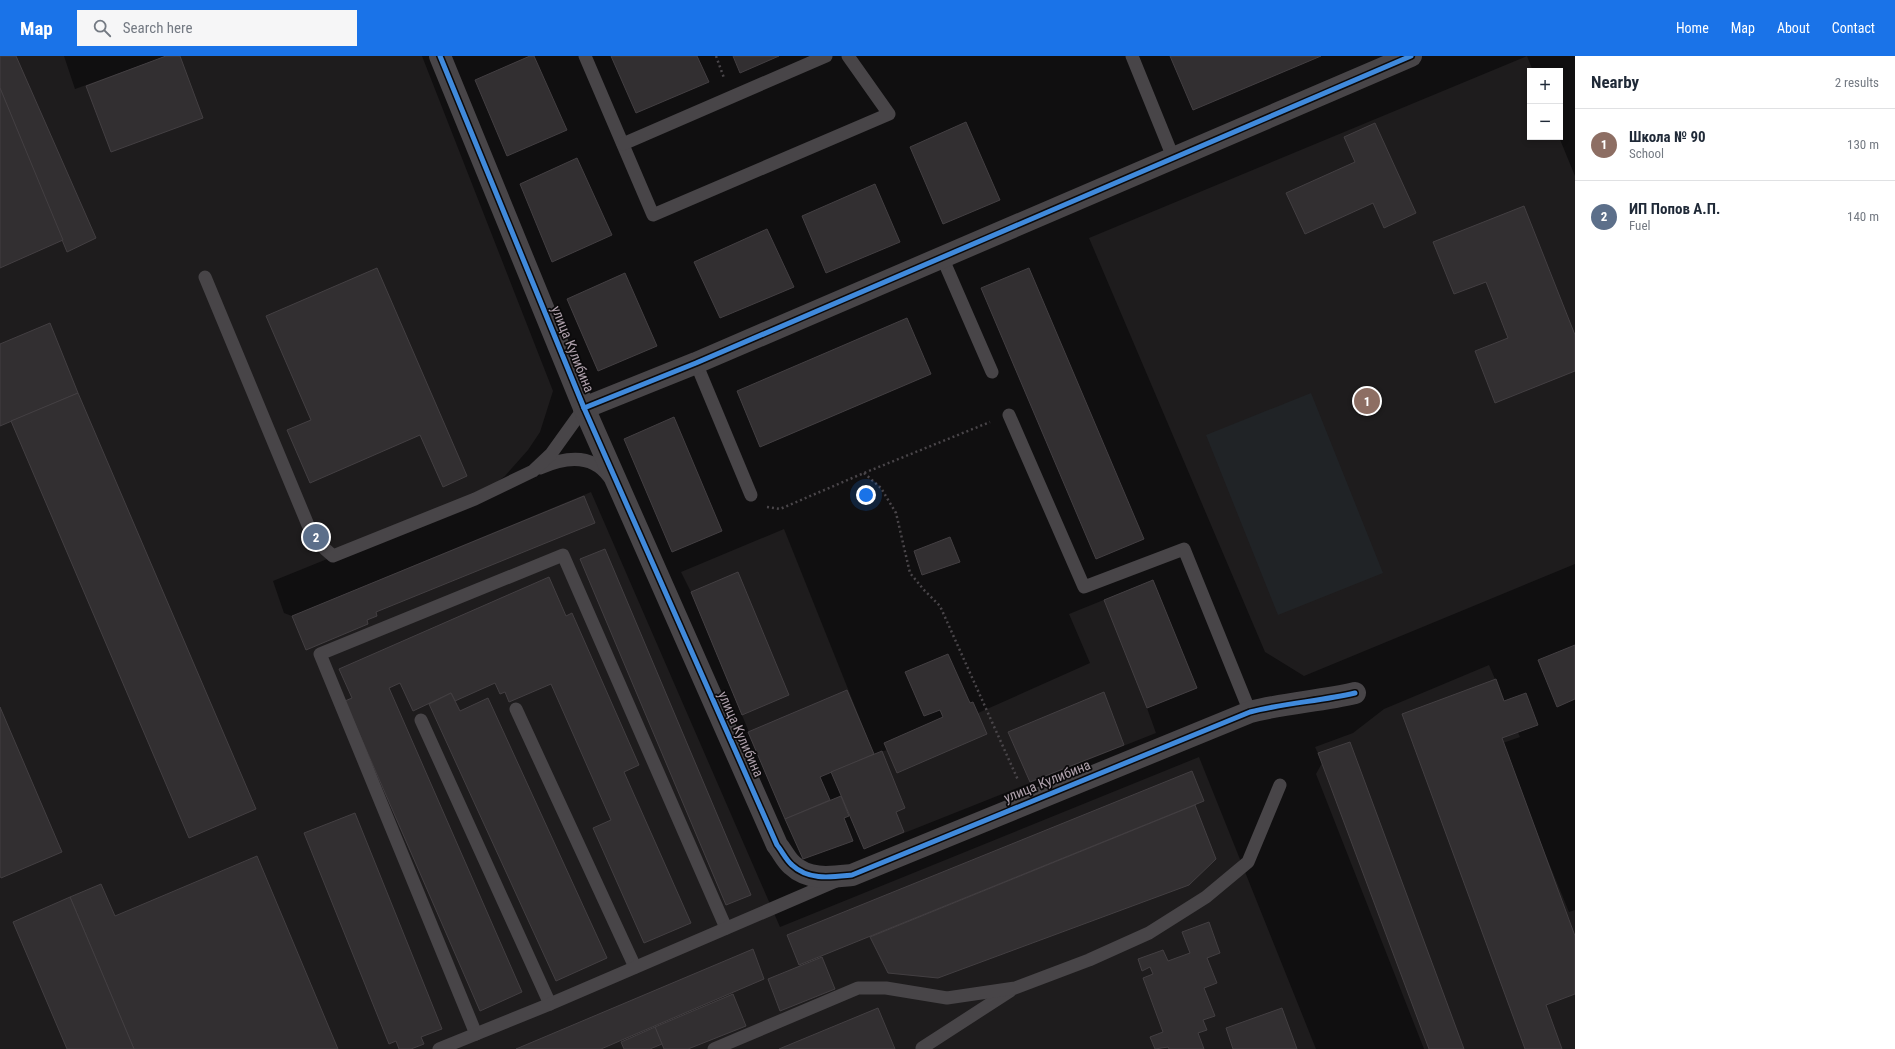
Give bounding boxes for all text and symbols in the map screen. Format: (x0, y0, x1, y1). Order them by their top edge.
search box (77, 10, 357, 46)
text: Map (20, 17, 53, 40)
icon: search (91, 17, 113, 39)
text: Search here (123, 19, 193, 37)
text: Home (1676, 20, 1709, 36)
text: Map (1731, 20, 1755, 36)
text: About (1777, 20, 1810, 36)
text: Contact (1832, 20, 1875, 36)
map controls (1527, 68, 1563, 140)
button: + (1527, 68, 1563, 104)
text: Nearby (1591, 72, 1639, 92)
text: 2 results (1835, 75, 1879, 90)
button: − (1527, 104, 1563, 140)
text: Школа № 90 (1629, 128, 1706, 146)
text: 1 (1601, 137, 1607, 152)
text: 130 m (1847, 137, 1879, 152)
text: School (1629, 146, 1664, 161)
text: ИП Попов А.П. (1629, 200, 1720, 218)
text: 2 (1601, 209, 1607, 224)
text: 140 m (1847, 209, 1879, 224)
text: Fuel (1629, 218, 1650, 233)
street label: улица Кулибина (548, 303, 598, 395)
pin: 1 (1354, 386, 1380, 416)
your location (856, 485, 876, 505)
pin: 2 (303, 522, 329, 552)
street label: улица Кулибина (715, 689, 767, 779)
street label: улица Кулибина (1001, 756, 1093, 806)

